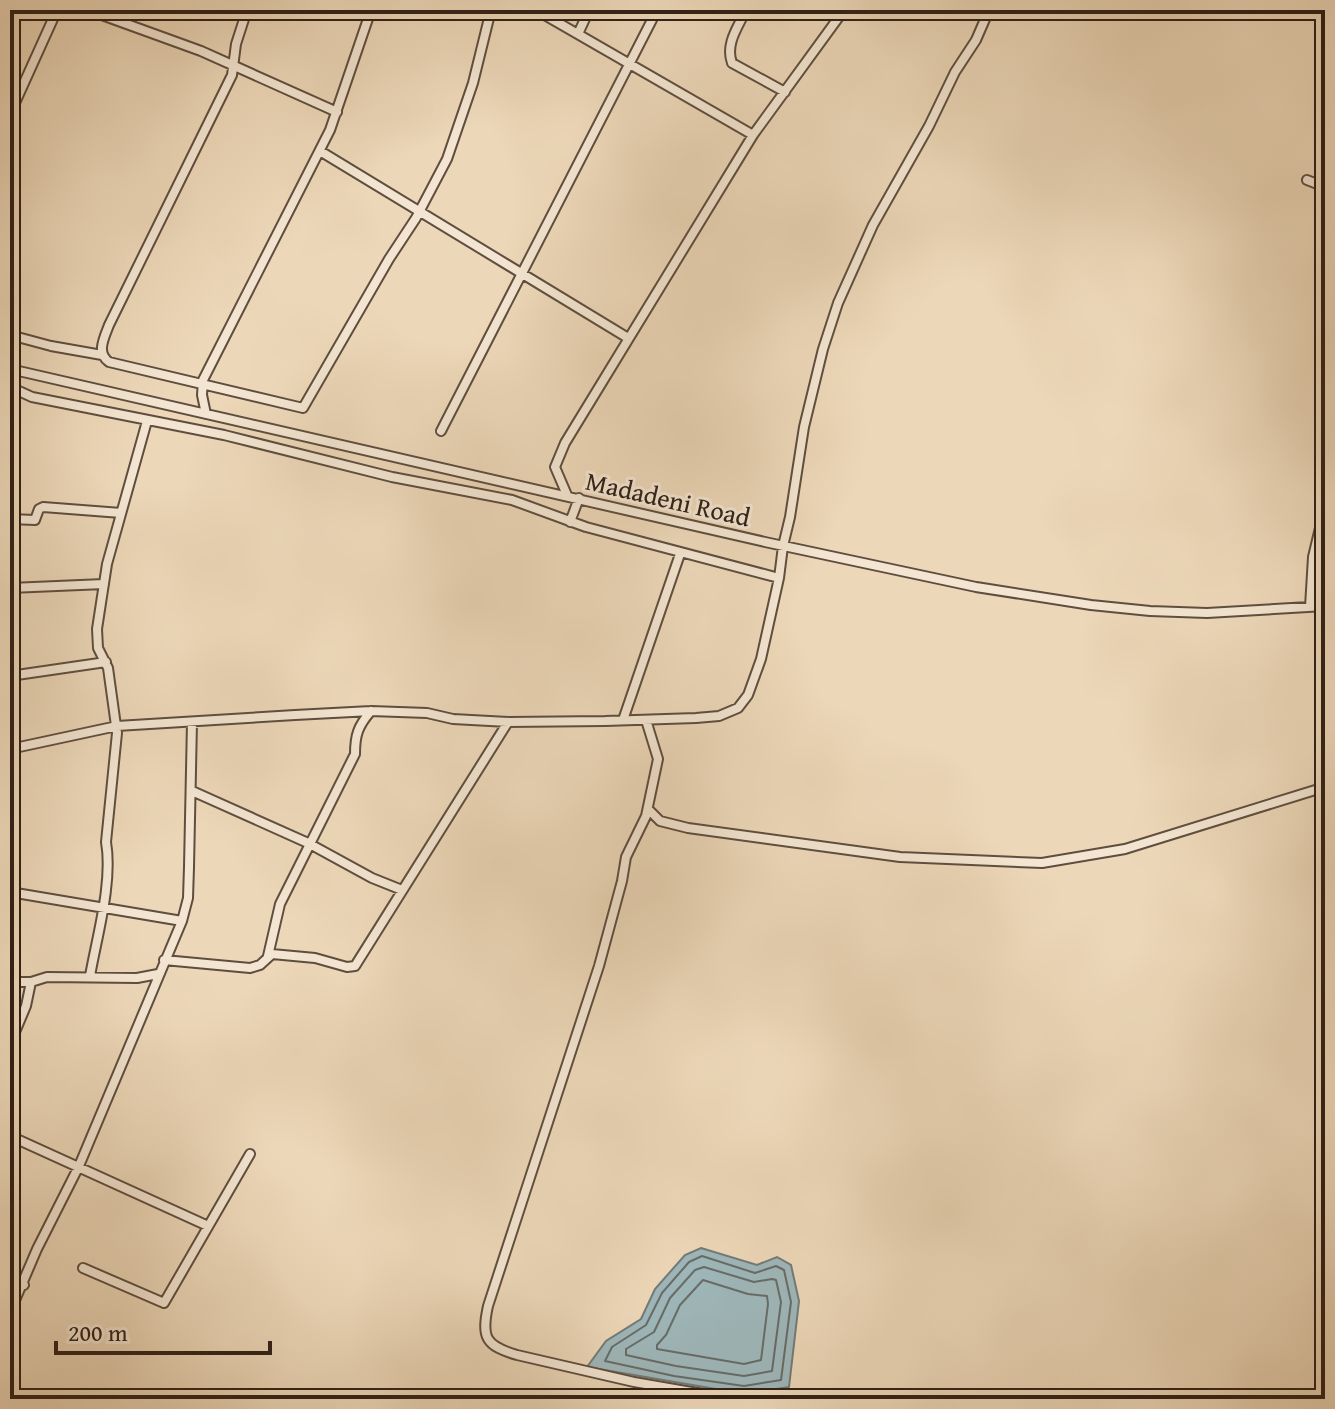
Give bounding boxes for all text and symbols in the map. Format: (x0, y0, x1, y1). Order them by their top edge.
street label: Madadeni Road (582, 461, 754, 536)
scale bar (56, 1305, 270, 1355)
text: 200 m (68, 1315, 128, 1350)

